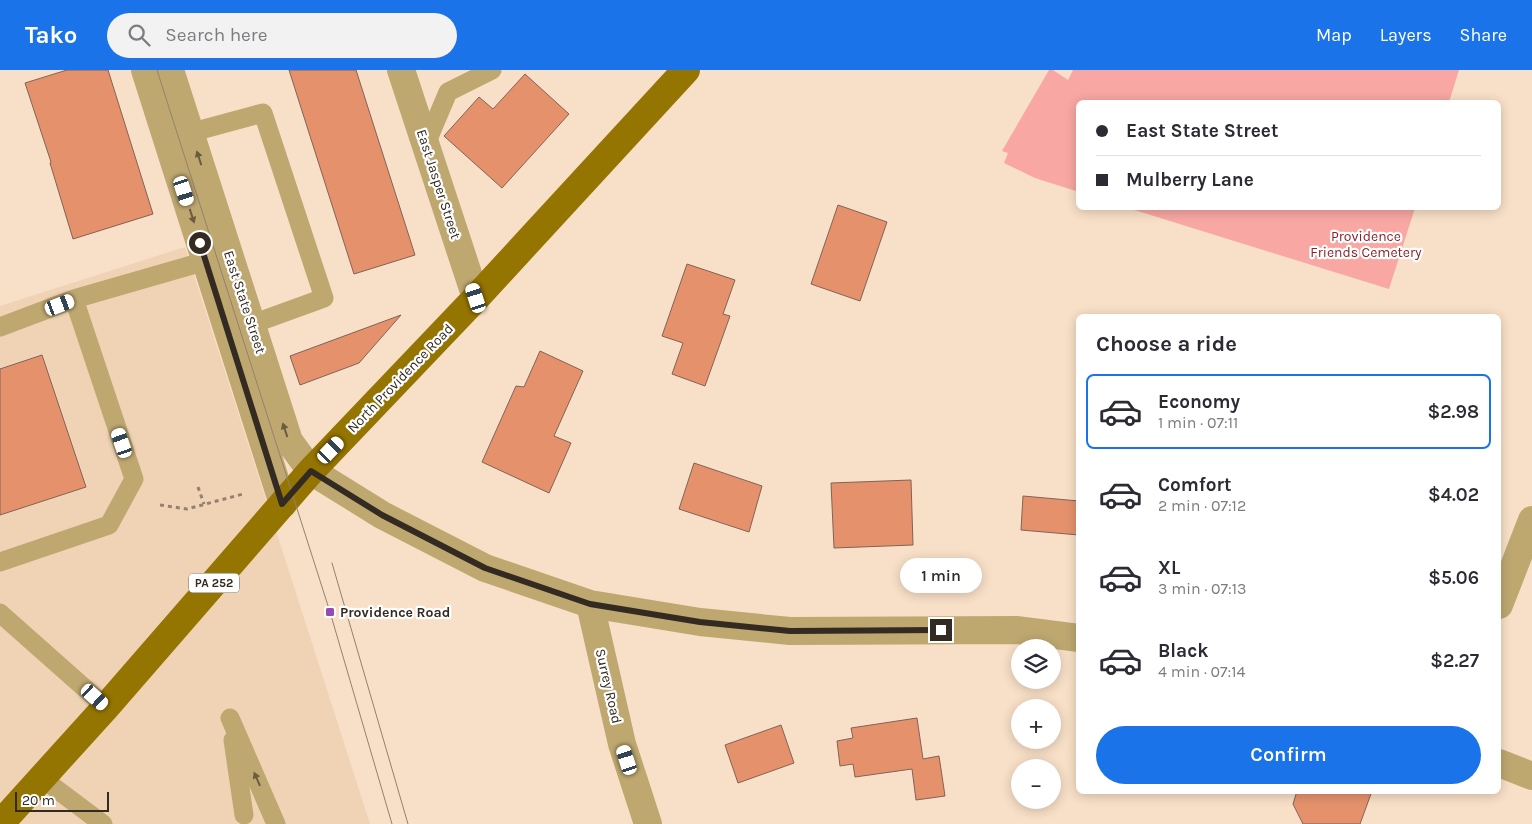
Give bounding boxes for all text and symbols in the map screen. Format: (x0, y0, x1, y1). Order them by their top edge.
search box (107, 13, 457, 58)
text: Tako (25, 21, 77, 49)
icon: search (125, 21, 153, 49)
text: Search here (165, 24, 268, 46)
text: Map (1316, 24, 1352, 46)
text: Layers (1380, 24, 1432, 46)
text: Share (1460, 24, 1507, 46)
text: East State Street (1126, 120, 1278, 142)
street label: East Jasper Street (413, 127, 464, 241)
one-way arrow (194, 151, 202, 166)
text: Mulberry Lane (1126, 169, 1254, 191)
car (172, 174, 195, 208)
one-way arrow (188, 209, 196, 224)
park label: Providence Friends Cemetery (1310, 228, 1422, 261)
route start (189, 232, 211, 254)
street label: East State Street (220, 249, 269, 356)
car (464, 281, 487, 315)
car (43, 293, 76, 317)
street label: North Providence Road (344, 320, 457, 436)
text: Choose a ride (1096, 331, 1237, 357)
icon: car (1098, 389, 1143, 434)
text: Economy (1158, 391, 1240, 413)
text: $2.98 (1427, 401, 1479, 423)
text: 1 min · 07:11 (1158, 413, 1238, 432)
one-way arrow (281, 422, 289, 437)
car (110, 426, 133, 460)
car (315, 434, 346, 466)
icon: car (1098, 472, 1143, 517)
text: Comfort (1158, 474, 1232, 496)
text: $4.02 (1428, 484, 1479, 506)
text: 2 min · 07:12 (1158, 496, 1246, 515)
icon: car (1098, 555, 1143, 600)
text: XL (1158, 557, 1180, 579)
callout: 1 min (900, 558, 982, 592)
text: 1 min (921, 566, 961, 585)
text: $5.06 (1428, 567, 1479, 589)
road number: PA 252 (189, 573, 239, 592)
text: 3 min · 07:13 (1158, 579, 1247, 598)
place label: Providence Road (340, 604, 450, 621)
marker: Providence Road (324, 606, 336, 618)
route end (930, 619, 952, 641)
icon: car (1098, 638, 1143, 683)
map controls (1011, 639, 1061, 809)
button: layers (1011, 639, 1061, 689)
text: Black (1158, 640, 1209, 662)
street label: Surrey Road (592, 647, 625, 725)
text: $2.27 (1430, 650, 1479, 672)
text: 4 min · 07:14 (1158, 662, 1246, 681)
car (78, 681, 111, 713)
button: + (1011, 699, 1061, 749)
button: Confirm (1096, 726, 1481, 784)
car (615, 743, 638, 777)
button: − (1011, 759, 1061, 809)
one-way arrow (253, 772, 261, 786)
scale bar (15, 789, 109, 812)
text: 20 m (22, 792, 55, 809)

